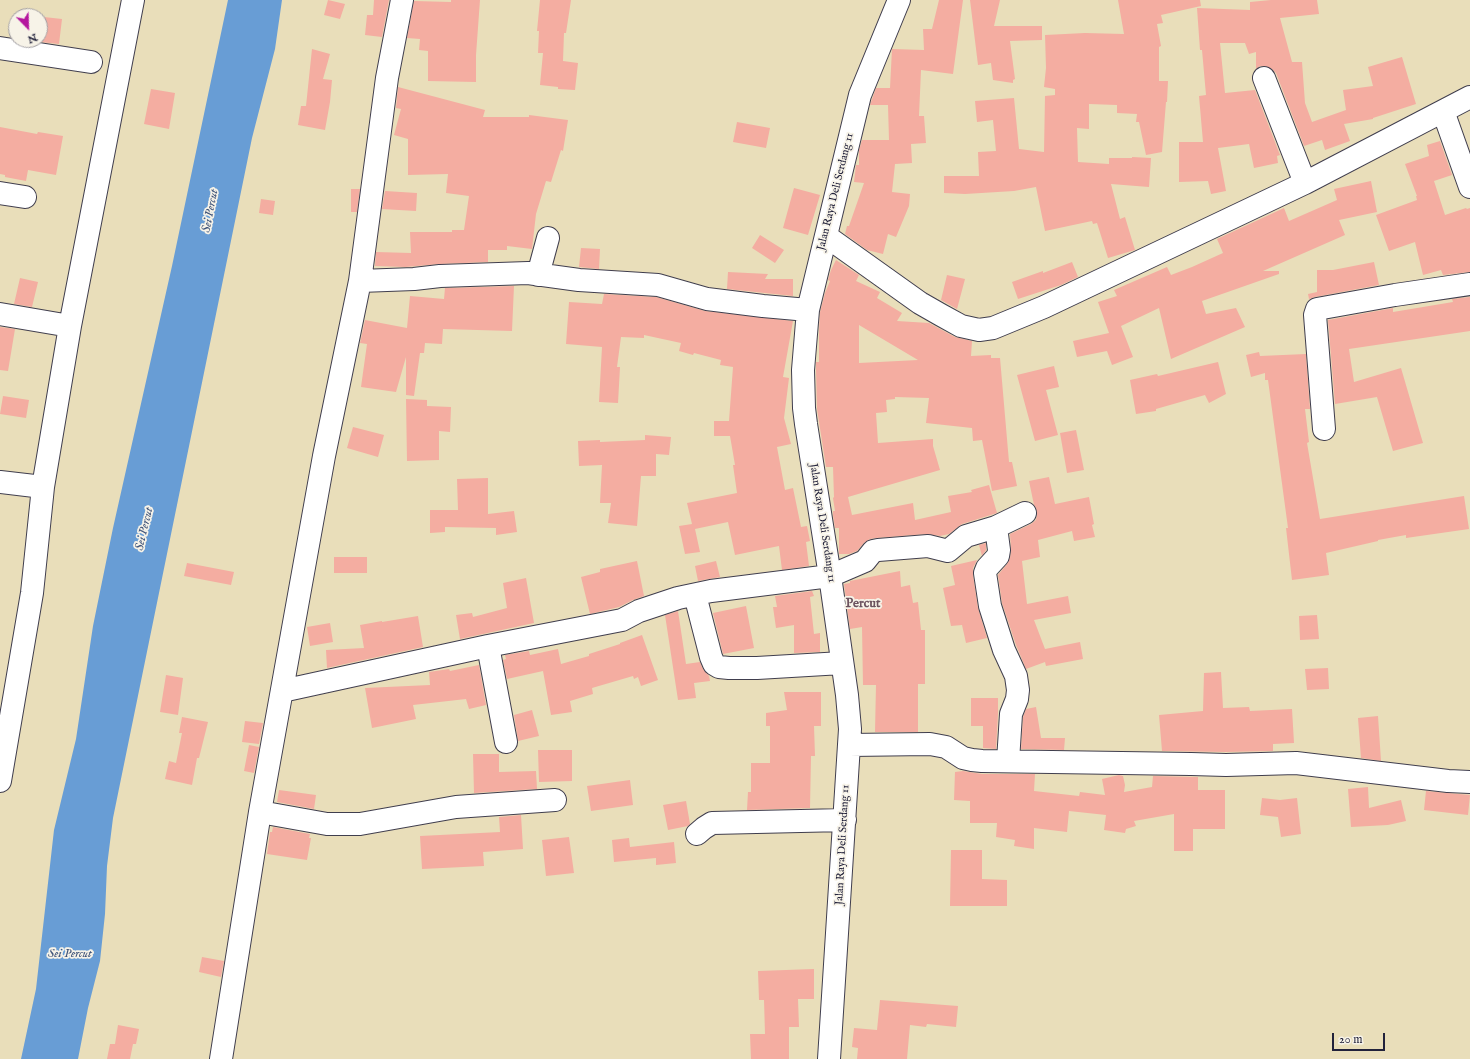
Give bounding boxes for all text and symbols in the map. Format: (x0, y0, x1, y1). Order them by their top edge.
north arrow (8, 8, 48, 48)
text: N (25, 30, 39, 46)
street label: Jalan Raya Deli Serdang 11 (815, 132, 857, 252)
water label: Sei Percut (200, 188, 222, 234)
street label: Jalan Raya Deli Serdang 11 (806, 462, 838, 584)
water label: Sei Percut (133, 506, 157, 552)
district label: Percut (846, 596, 880, 612)
street label: Jalan Raya Deli Serdang 11 (833, 785, 853, 905)
water label: Sei Percut (48, 948, 92, 962)
scale bar (1334, 1025, 1387, 1051)
text: 20 m (1339, 1032, 1362, 1047)

